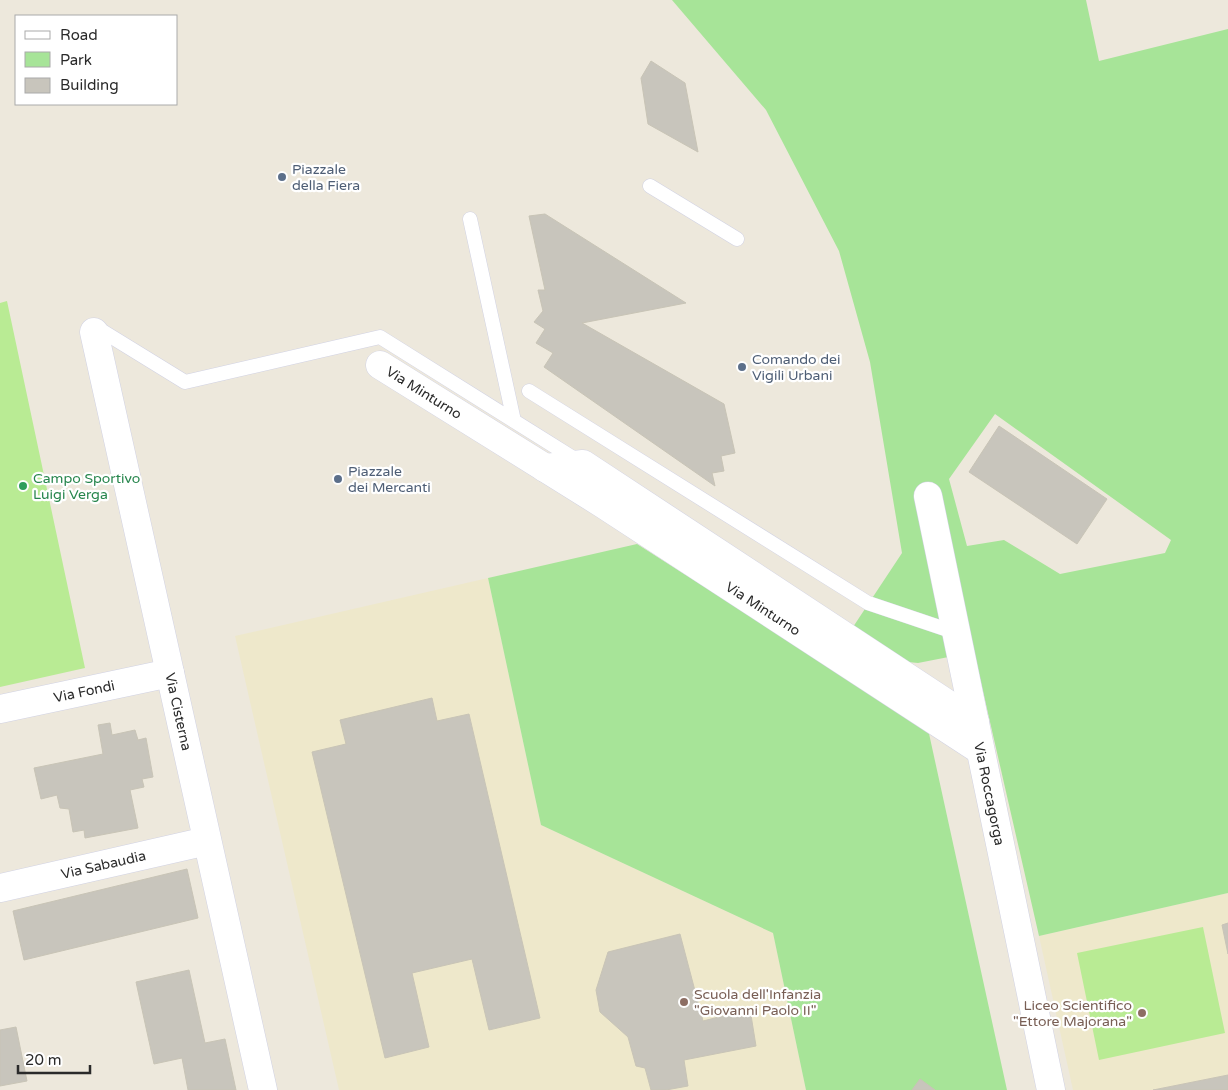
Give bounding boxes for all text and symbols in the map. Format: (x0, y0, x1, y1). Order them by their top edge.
legend (15, 15, 178, 105)
text: Road (60, 26, 98, 44)
text: Park (60, 51, 92, 69)
text: Building (60, 76, 119, 94)
place label: Piazzale della Fiera (292, 161, 360, 194)
marker: Piazzale della Fiera (276, 171, 288, 183)
place label: Comando dei Vigili Urbani (752, 351, 841, 384)
marker: Comando dei Vigili Urbani (736, 361, 748, 373)
street label: Via Minturno (383, 363, 465, 423)
place label: Piazzale dei Mercanti (348, 463, 431, 496)
place label: Campo Sportivo Luigi Verga (33, 470, 140, 503)
marker: Piazzale dei Mercanti (332, 473, 344, 485)
marker: Campo Sportivo Luigi Verga (17, 480, 29, 492)
street label: Via Minturno (722, 578, 804, 639)
street label: Via Cisterna (162, 671, 196, 752)
street label: Via Fondi (52, 676, 116, 706)
street label: Via Roccagorga (971, 741, 1009, 847)
street label: Via Sabaudia (59, 847, 147, 882)
place label: Scuola dell'Infanzia "Giovanni Paolo II" (694, 986, 821, 1019)
marker: Scuola dell'Infanzia "Giovanni Paolo II" (678, 996, 690, 1008)
place label: Liceo Scientifico "Ettore Majorana" (1013, 997, 1132, 1030)
marker: Liceo Scientifico "Ettore Majorana" (1136, 1007, 1148, 1019)
scale bar (18, 1042, 90, 1074)
text: 20 m (25, 1051, 62, 1069)

